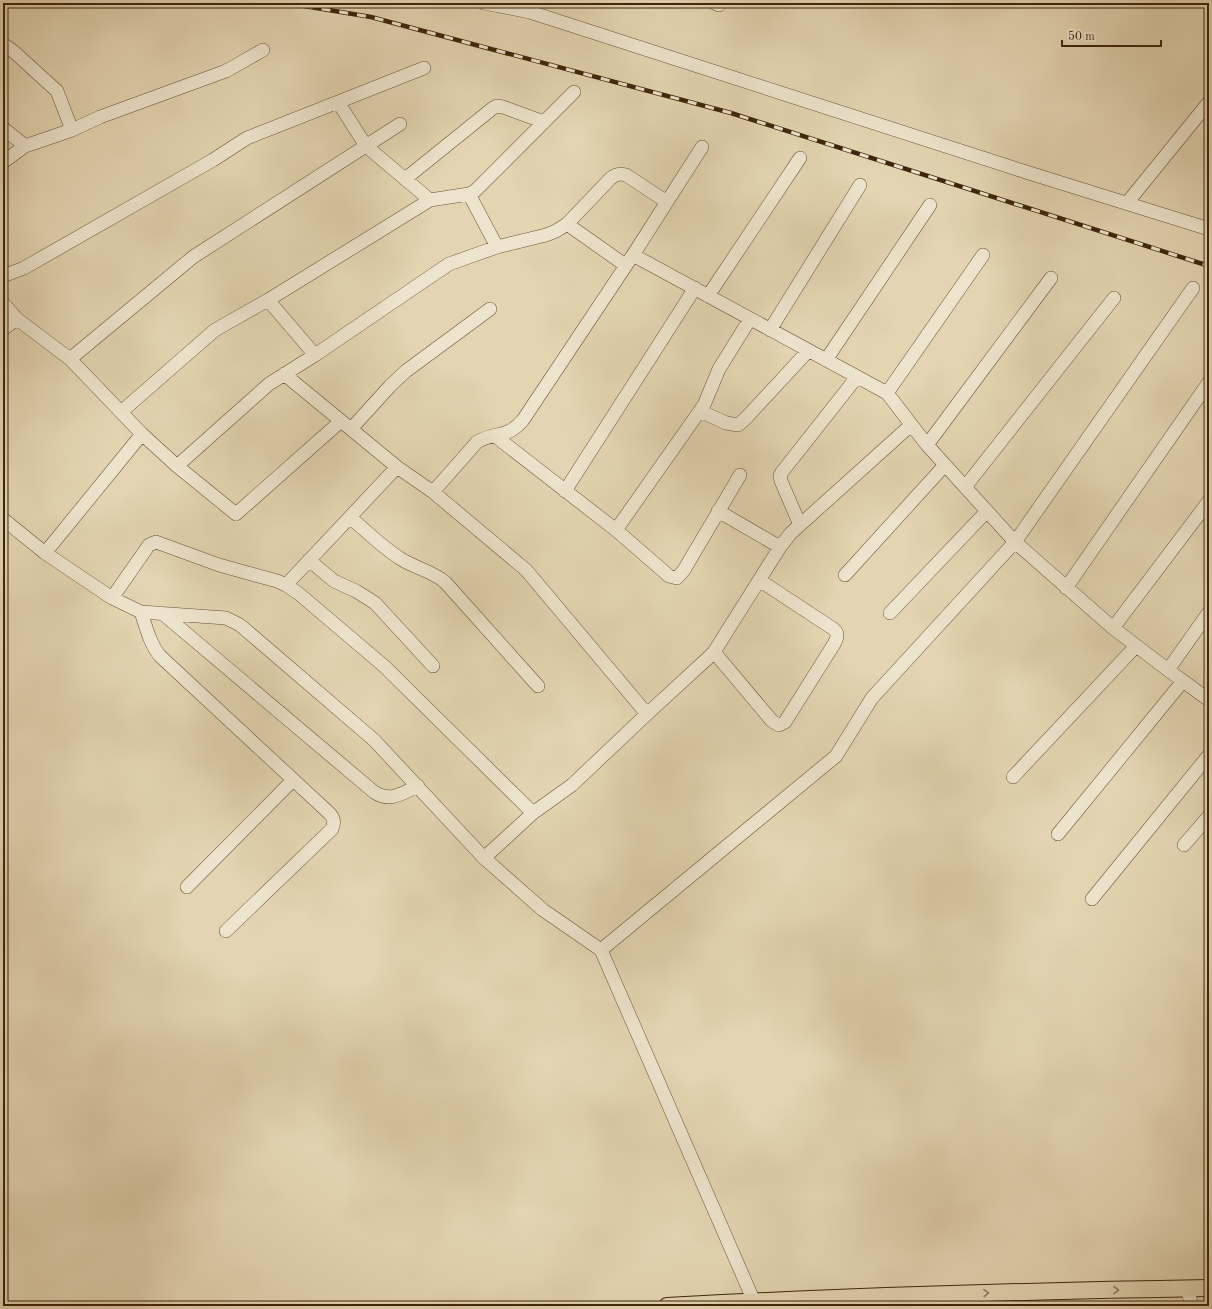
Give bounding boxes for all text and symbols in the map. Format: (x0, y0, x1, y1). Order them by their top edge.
scale bar (1062, 22, 1161, 48)
text: 50 m (1068, 30, 1095, 43)
one-way arrow (1113, 1285, 1119, 1294)
one-way arrow (983, 1289, 989, 1298)

